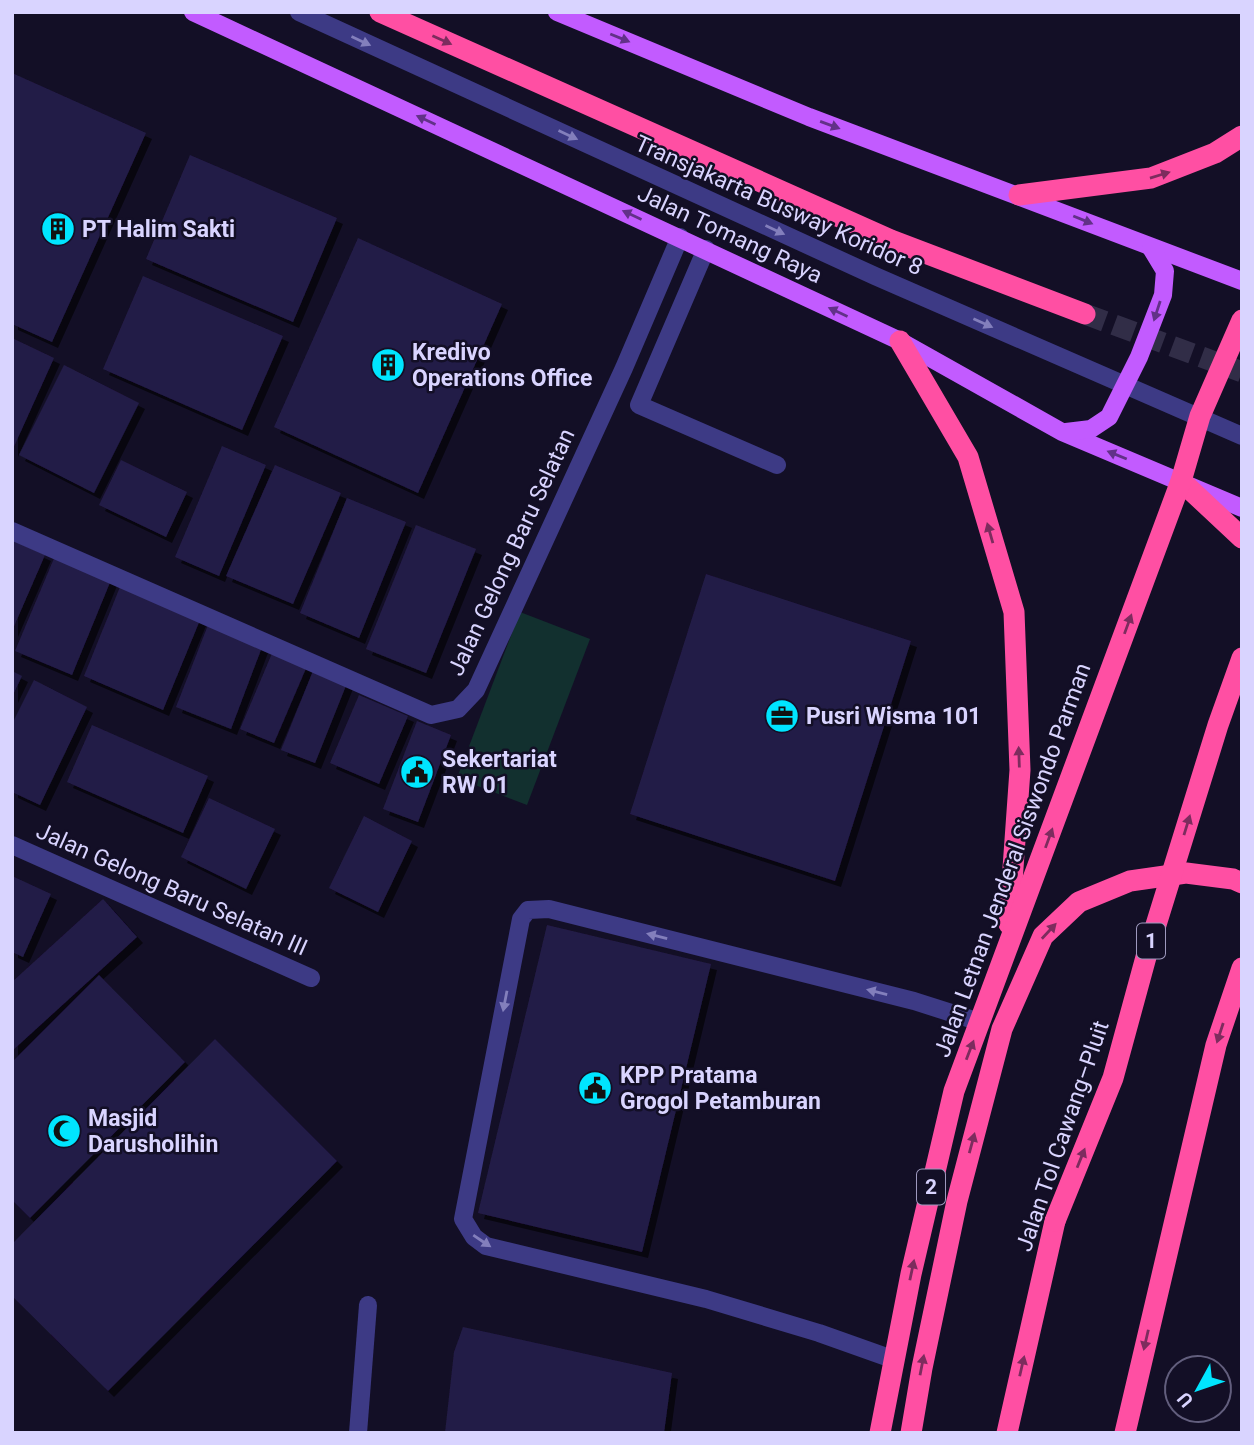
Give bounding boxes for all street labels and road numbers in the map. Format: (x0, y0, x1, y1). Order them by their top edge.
street label: Transjakarta Busway Koridor 8 (631, 130, 927, 281)
street label: Jalan Tomang Raya (633, 180, 826, 289)
street label: Jalan Gelong Baru Selatan (442, 424, 581, 680)
street label: Jalan Letnan Jenderal Siswondo Parman (928, 659, 1097, 1061)
street label: Jalan Gelong Baru Selatan III (32, 817, 311, 962)
road number: 1 (1137, 923, 1165, 958)
street label: Jalan Tol Cawang–Pluit (1010, 1017, 1115, 1255)
road number: 2 (917, 1170, 945, 1204)

